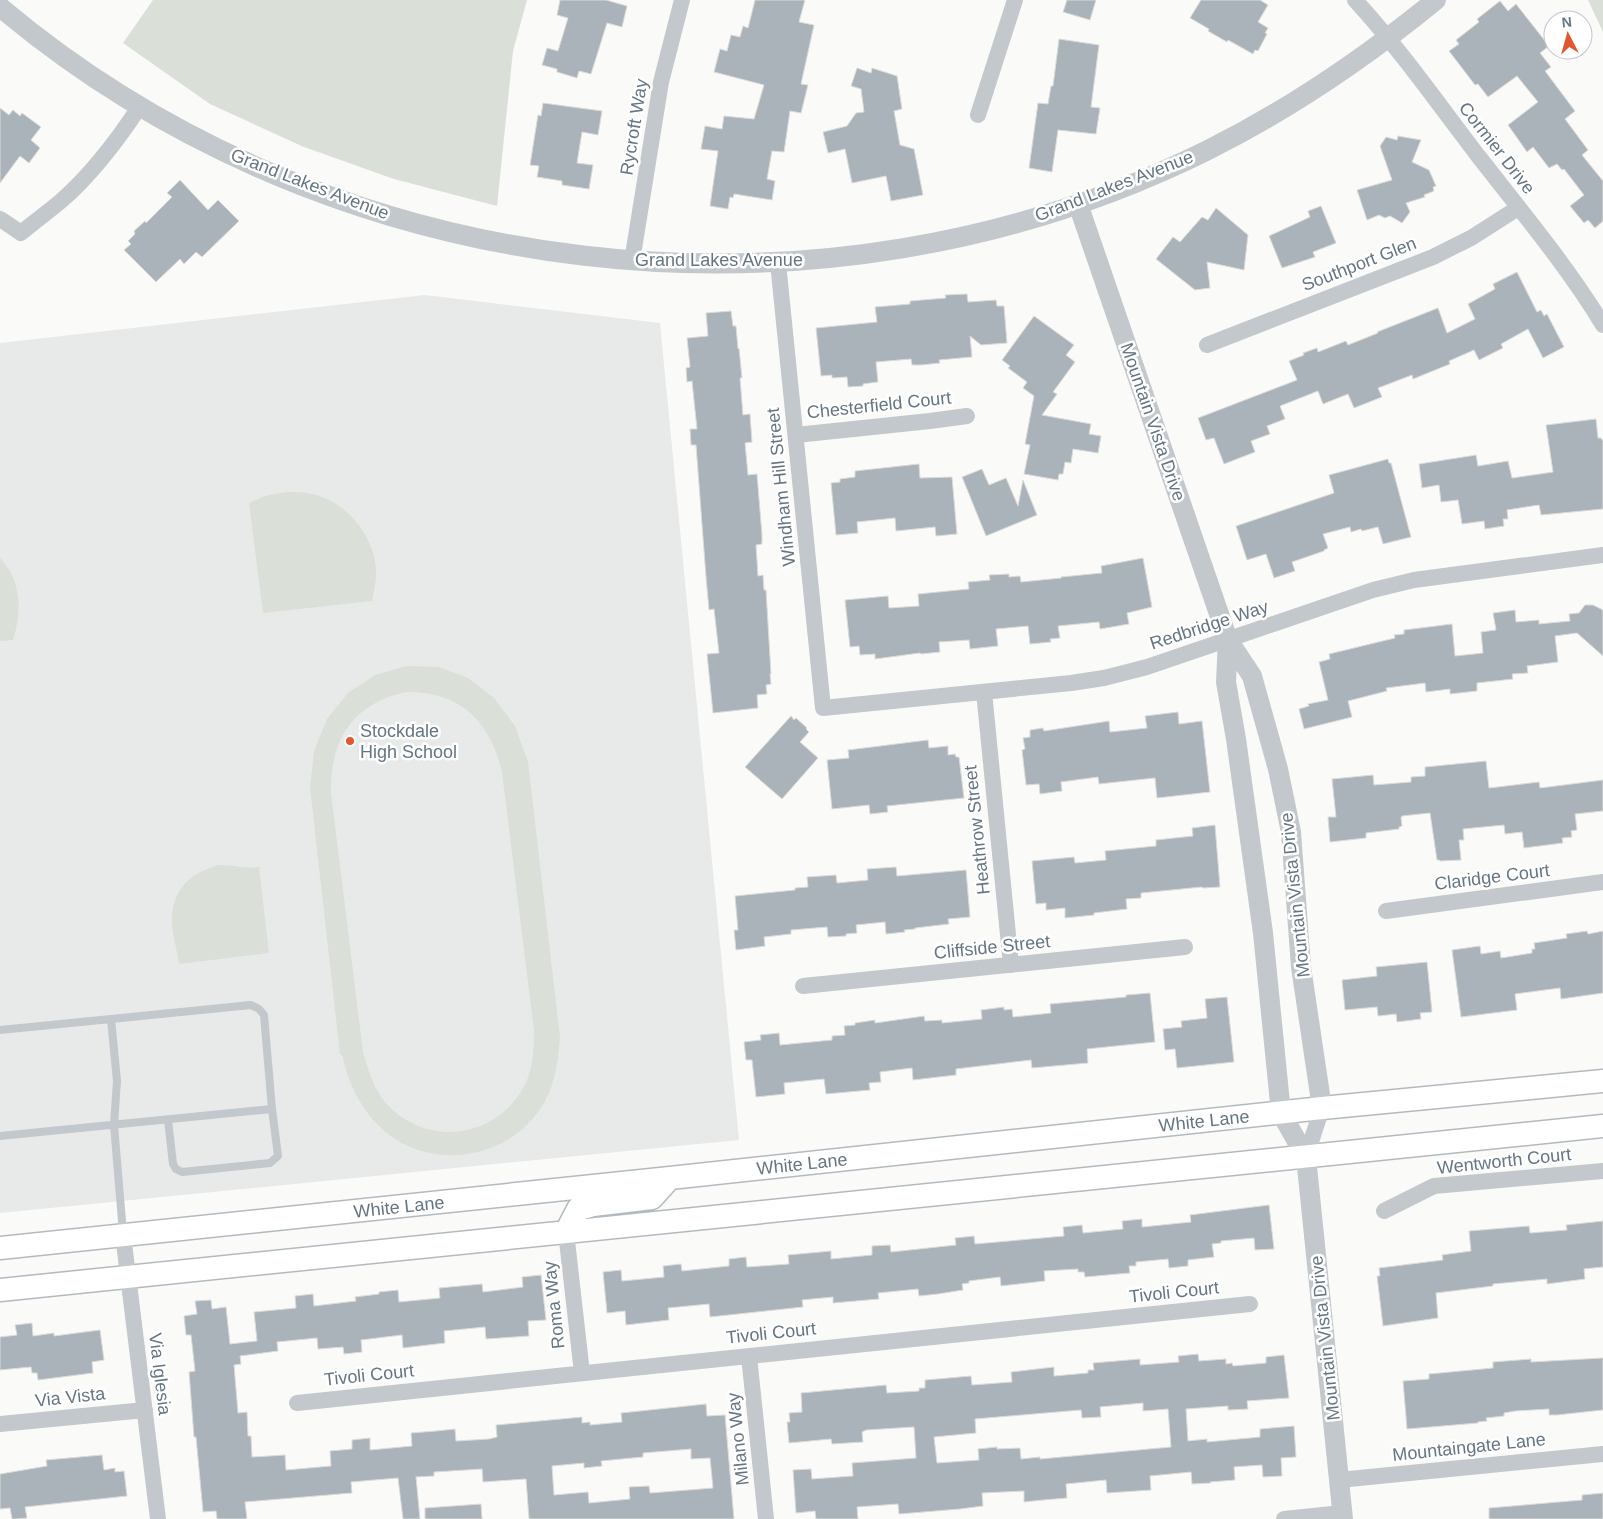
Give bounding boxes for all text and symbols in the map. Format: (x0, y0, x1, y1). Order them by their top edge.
north arrow (1543, 10, 1593, 60)
text: N (1561, 14, 1573, 31)
street label: Rycroft Way (617, 77, 651, 177)
street label: Cormier Drive (1455, 98, 1539, 198)
street label: Grand Lakes Avenue (228, 145, 392, 223)
street label: Grand Lakes Avenue (1032, 147, 1196, 225)
street label: Southport Glen (1299, 233, 1419, 295)
street label: Grand Lakes Avenue (635, 250, 803, 270)
street label: Mountain Vista Drive (1117, 340, 1189, 504)
street label: Chesterfield Court (806, 387, 952, 423)
street label: Windham Hill Street (763, 407, 799, 567)
street label: Redbridge Way (1147, 596, 1271, 654)
place label: Stockdale High School (360, 721, 457, 762)
marker: Stockdale High School (344, 735, 356, 747)
street label: Heathrow Street (960, 764, 994, 896)
street label: Mountain Vista Drive (1276, 812, 1314, 978)
street label: Claridge Court (1433, 860, 1551, 894)
street label: Cliffside Street (933, 931, 1051, 963)
street label: White Lane (1158, 1106, 1250, 1136)
street label: Wentworth Court (1436, 1144, 1572, 1178)
street label: White Lane (756, 1149, 848, 1179)
street label: White Lane (353, 1192, 445, 1222)
street label: Mountain Vista Drive (1306, 1255, 1344, 1421)
street label: Roma Way (539, 1260, 569, 1350)
street label: Tivoli Court (1128, 1277, 1220, 1307)
street label: Tivoli Court (725, 1318, 817, 1348)
street label: Via Iglesia (145, 1332, 175, 1417)
street label: Tivoli Court (323, 1360, 415, 1390)
street label: Via Vista (34, 1383, 107, 1411)
street label: Milano Way (723, 1392, 753, 1486)
street label: Mountaingate Lane (1391, 1429, 1547, 1465)

